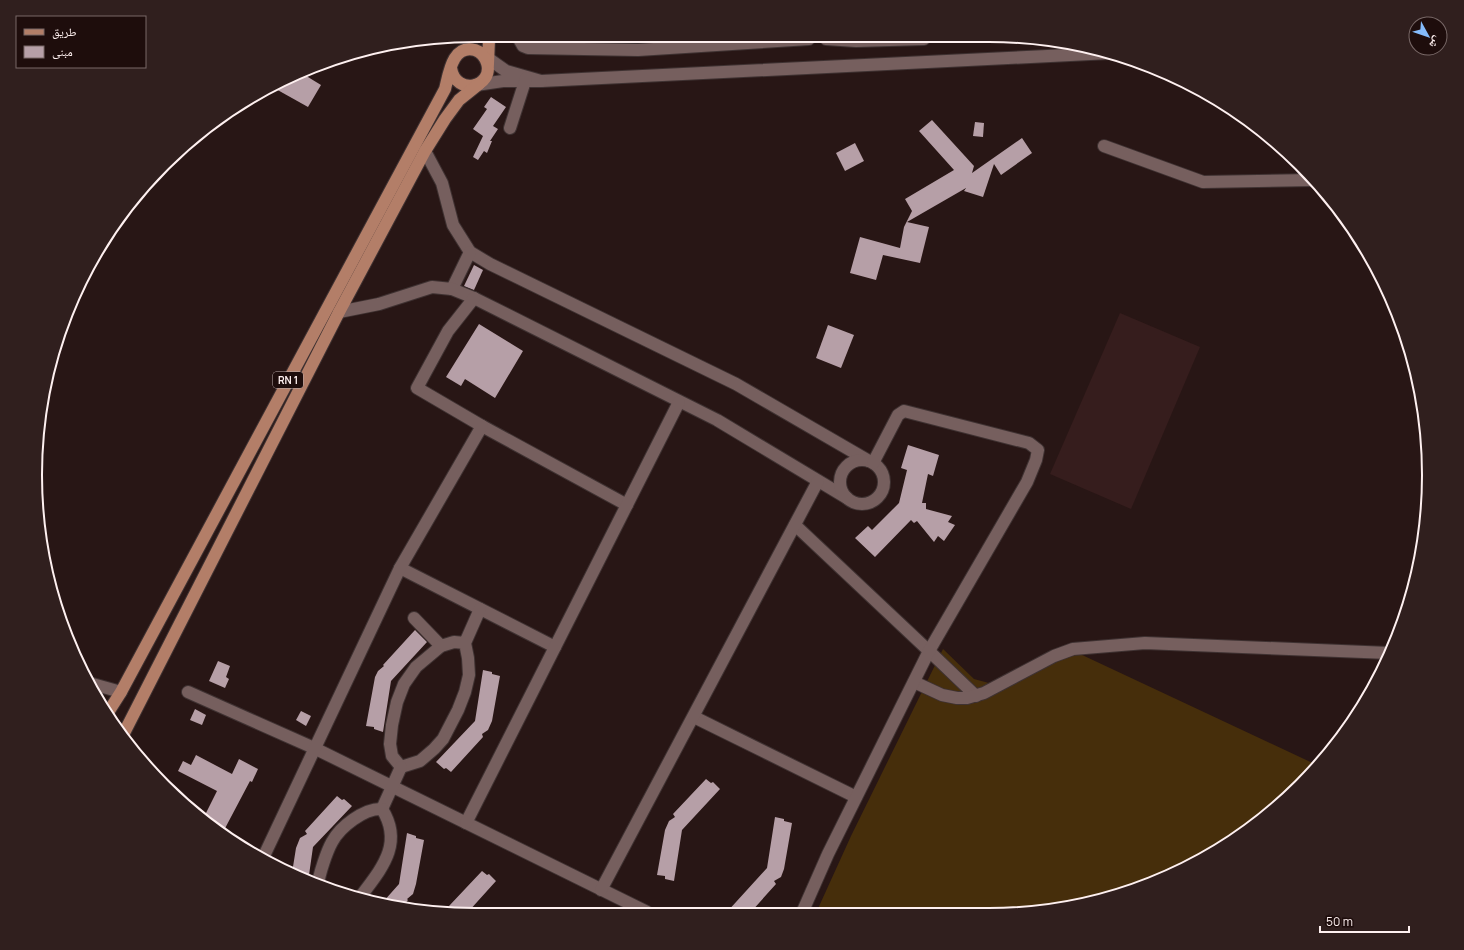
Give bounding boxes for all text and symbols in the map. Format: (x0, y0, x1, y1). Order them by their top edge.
legend (16, 16, 146, 68)
north arrow (1408, 16, 1448, 56)
text: طريق (52, 23, 77, 40)
text: ش (1426, 33, 1446, 52)
text: مبنى (52, 43, 73, 60)
road number: RN 1 (273, 372, 303, 388)
scale bar (1320, 908, 1409, 934)
text: 50 m (1326, 913, 1353, 930)

